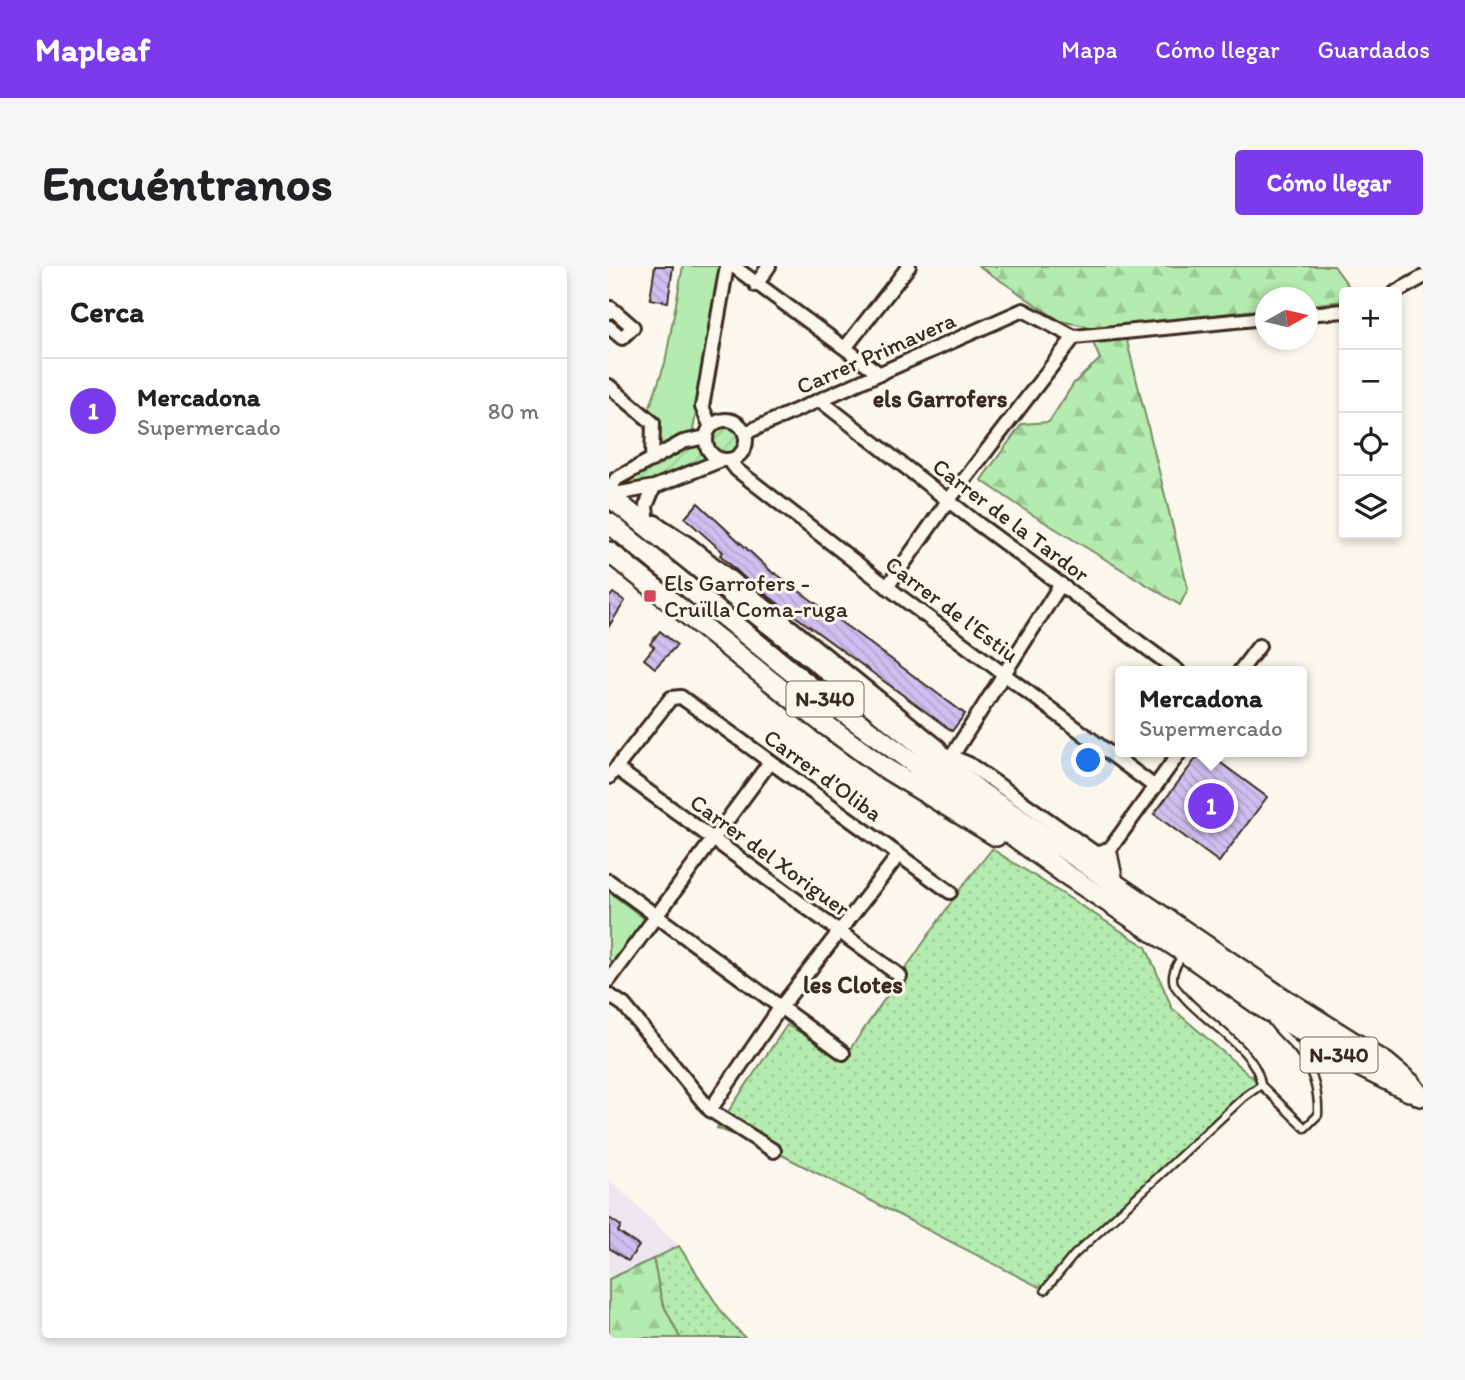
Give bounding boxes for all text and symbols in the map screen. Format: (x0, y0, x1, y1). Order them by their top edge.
text: Mapleaf (35, 30, 150, 69)
text: Mapa (1061, 35, 1117, 64)
text: Cómo llegar (1155, 35, 1280, 64)
text: Guardados (1318, 35, 1430, 64)
button: Cómo llegar (1235, 150, 1423, 215)
text: Encuéntranos (42, 153, 333, 212)
north arrow (1255, 287, 1318, 350)
map controls (1339, 287, 1402, 539)
button: + (1339, 287, 1402, 350)
text: Cerca (70, 293, 144, 330)
street label: Carrer Primavera (792, 305, 960, 401)
button: − (1339, 350, 1402, 413)
text: Mercadona (137, 381, 260, 413)
district label: els Garrofers (873, 384, 1008, 413)
text: 1 (88, 397, 98, 425)
text: 80 m (488, 397, 539, 425)
text: Supermercado (137, 413, 281, 441)
button: locate (1339, 413, 1402, 476)
street label: Carrer de la Tardor (927, 452, 1095, 588)
button: layers (1339, 476, 1402, 539)
street label: Carrer de l'Estiu (880, 550, 1025, 669)
place label: Els Garrofers - Cruïlla Coma-ruga (664, 569, 848, 623)
marker: Els Garrofers - Cruïlla Coma-ruga (642, 588, 658, 604)
popup (1115, 666, 1307, 757)
road number: N-340 (787, 682, 864, 716)
text: Mercadona (1139, 682, 1263, 714)
text: Supermercado (1139, 714, 1283, 742)
street label: Carrer d'Oliba (758, 723, 888, 827)
your location (1071, 743, 1105, 777)
pin: 1 (1188, 780, 1234, 832)
street label: Carrer del Xoriguer (685, 788, 856, 923)
district label: les Clotes (803, 970, 903, 999)
road number: N-340 (1301, 1038, 1377, 1072)

